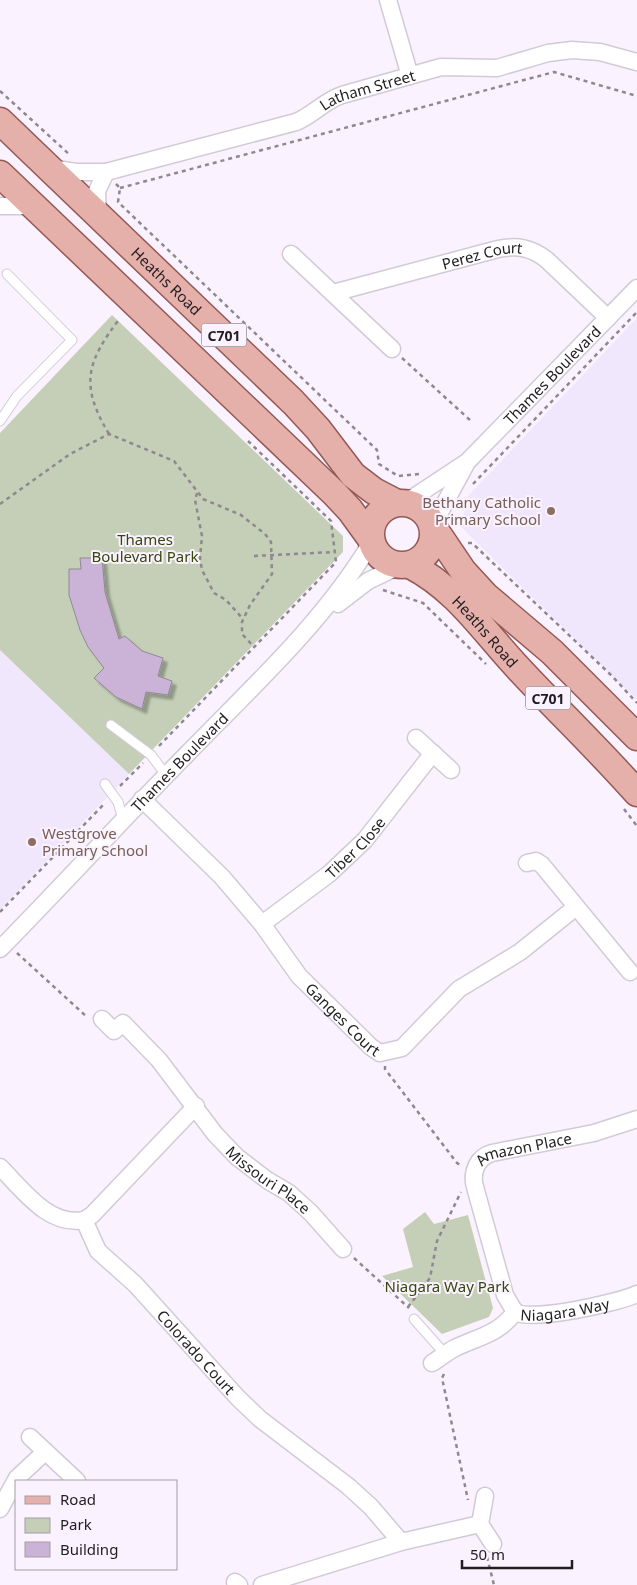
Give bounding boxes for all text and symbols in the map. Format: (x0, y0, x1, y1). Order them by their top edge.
street label: Latham Street (315, 65, 418, 115)
street label: Perez Court (440, 237, 524, 274)
street label: Heaths Road (127, 243, 206, 319)
street label: Thames Boulevard (499, 321, 605, 429)
road number: C701 (202, 324, 246, 346)
place label: Bethany Catholic Primary School (422, 492, 541, 529)
marker: Bethany Catholic Primary School (545, 505, 557, 517)
park label: Thames Boulevard Park (92, 529, 198, 566)
street label: Heaths Road (448, 591, 523, 672)
road number: C701 (526, 686, 570, 710)
street label: Thames Boulevard (127, 708, 232, 816)
street label: Tiber Close (321, 813, 389, 882)
place label: Westgrove Primary School (42, 823, 148, 860)
marker: Westgrove Primary School (26, 836, 38, 848)
street label: Ganges Court (301, 978, 385, 1061)
street label: Amazon Place (471, 1128, 573, 1170)
street label: Missouri Place (222, 1141, 315, 1218)
park label: Niagara Way Park (385, 1276, 509, 1296)
street label: Niagara Way (520, 1293, 612, 1325)
street label: Colorado Court (153, 1305, 240, 1399)
legend (15, 1480, 178, 1570)
text: Road (60, 1489, 96, 1509)
text: Park (60, 1514, 92, 1534)
scale bar (462, 1538, 572, 1570)
text: Building (60, 1539, 118, 1559)
text: 50 m (470, 1544, 505, 1564)

